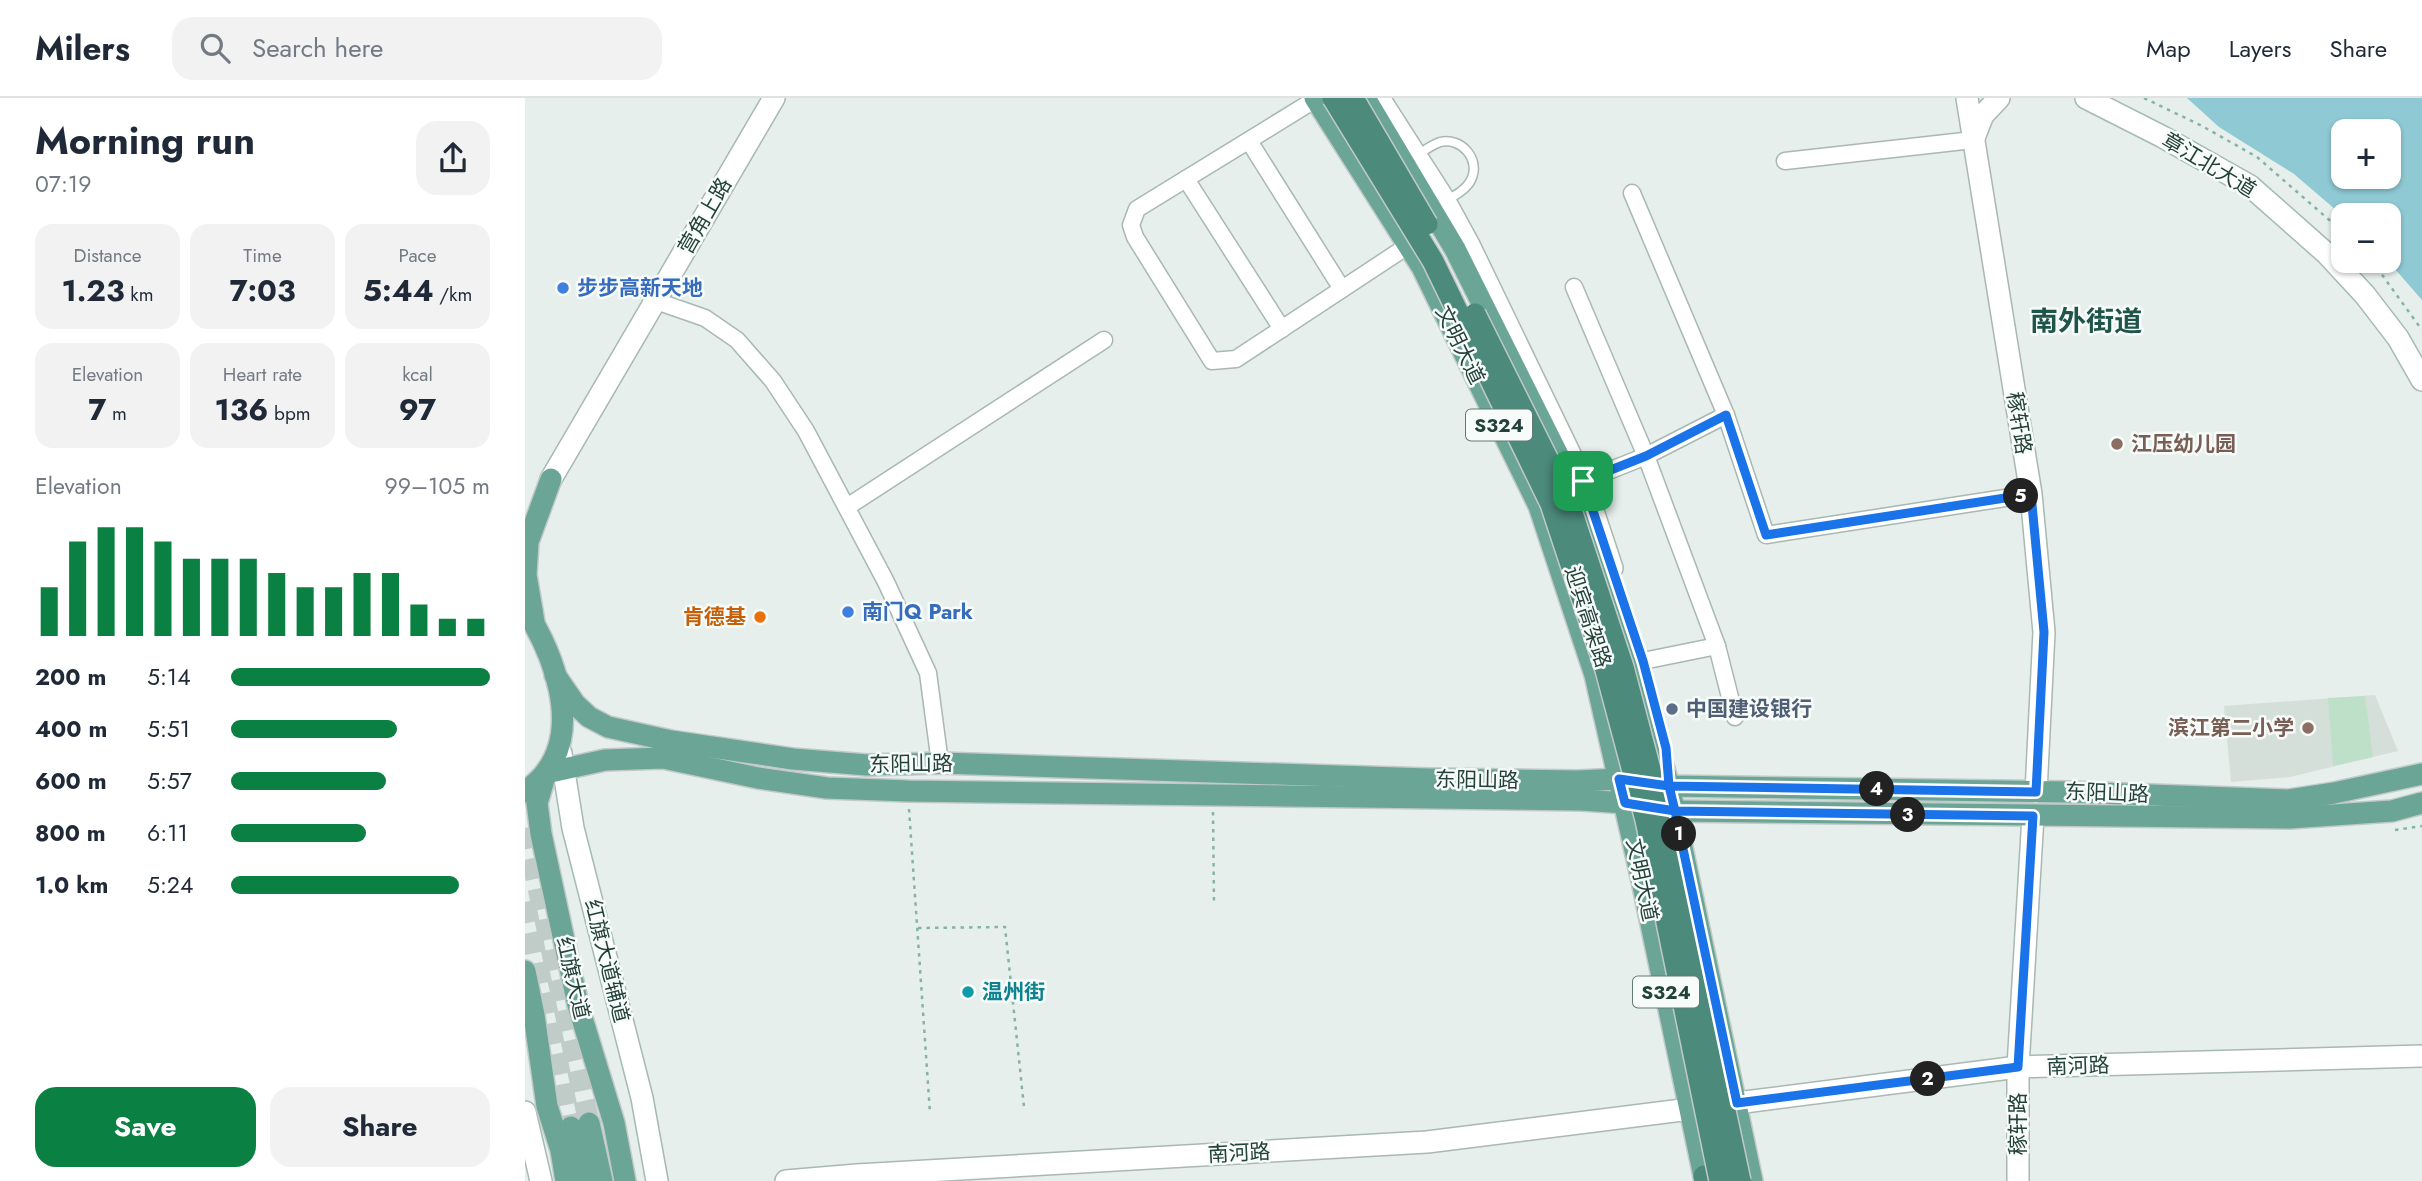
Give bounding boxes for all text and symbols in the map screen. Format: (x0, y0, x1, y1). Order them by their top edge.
search box (172, 17, 662, 80)
text: Milers (35, 25, 130, 72)
icon: search (196, 29, 234, 67)
text: Search here (252, 29, 383, 67)
text: Map (2146, 31, 2191, 66)
text: Layers (2229, 31, 2291, 66)
text: Share (2329, 31, 2387, 66)
text: Morning run (35, 113, 255, 168)
map controls (2331, 119, 2401, 273)
button: + (2331, 119, 2401, 189)
button: share (416, 121, 490, 195)
street label: 章江北大道 (2156, 125, 2262, 205)
text: 07:19 (35, 167, 91, 201)
street label: 营角上路 (671, 172, 739, 260)
button: − (2331, 203, 2401, 273)
text: Distance (73, 242, 142, 269)
text: Time (243, 242, 282, 269)
text: Pace (399, 242, 436, 269)
text: 1.23 (61, 269, 125, 312)
text: 7:03 (229, 269, 296, 312)
text: 5:44 (363, 269, 434, 312)
place label: 步步高新天地 (577, 273, 703, 303)
marker: 步步高新天地 (555, 280, 571, 296)
text: km (125, 281, 154, 308)
text: /km (434, 281, 472, 308)
street label: 文明大道 (1428, 301, 1492, 389)
district label: 南外街道 (2030, 301, 2142, 342)
text: Elevation (72, 361, 143, 388)
text: Heart rate (223, 361, 302, 388)
text: kcal (402, 361, 433, 388)
text: 7 (88, 388, 106, 431)
text: 136 (214, 388, 268, 431)
text: 97 (399, 388, 436, 431)
street label: 稼轩路 (1999, 390, 2039, 456)
text: m (106, 400, 127, 427)
text: bpm (268, 400, 311, 427)
road number: S324 (1466, 410, 1532, 440)
place label: 江压幼儿园 (2131, 429, 2236, 459)
marker: 江压幼儿园 (2109, 436, 2125, 452)
pin (1553, 451, 1613, 511)
icon: arrive (1564, 462, 1602, 500)
text: Elevation (35, 469, 122, 503)
text: 99–105 m (385, 469, 490, 503)
pin: 5 (2003, 478, 2039, 514)
text: 5 (2014, 482, 2027, 509)
street label: 迎宾高架路 (1558, 562, 1618, 672)
place label: 南门Q Park (862, 597, 973, 627)
place label: 肯德基 (683, 602, 746, 632)
marker: 南门Q Park (840, 604, 856, 620)
marker: 肯德基 (752, 609, 768, 625)
text: 200 m (35, 660, 106, 694)
text: 5:14 (147, 660, 191, 694)
place label: 中国建设银行 (1686, 694, 1812, 724)
marker: 中国建设银行 (1664, 701, 1680, 717)
text: 400 m (35, 712, 107, 746)
text: 5:51 (147, 712, 190, 746)
place label: 滨江第二小学 (2168, 713, 2294, 743)
marker: 滨江第二小学 (2300, 720, 2316, 736)
street label: 东阳山路 (869, 748, 953, 780)
text: 600 m (35, 764, 107, 798)
text: 5:57 (147, 764, 192, 798)
street label: 东阳山路 (1435, 764, 1519, 796)
pin: 4 (1859, 772, 1895, 806)
text: 4 (1870, 775, 1883, 802)
street label: 东阳山路 (2065, 777, 2149, 809)
pin: 3 (1891, 798, 1925, 832)
text: 3 (1902, 801, 1913, 828)
text: 800 m (35, 816, 106, 850)
text: 6:11 (147, 816, 188, 850)
pin: 1 (1661, 816, 1697, 852)
text: 1 (1674, 820, 1683, 847)
street label: 文明大道 (1619, 836, 1665, 924)
text: 1.0 km (35, 868, 108, 902)
text: 5:24 (147, 868, 193, 902)
street label: 红旗大道辅道 (577, 896, 637, 1026)
street label: 红旗大道 (549, 934, 597, 1022)
road number: S324 (1633, 976, 1699, 1007)
place label: 温州街 (982, 977, 1045, 1007)
marker: 温州街 (960, 984, 976, 1000)
street label: 南河路 (2046, 1050, 2110, 1082)
pin: 2 (1911, 1062, 1945, 1096)
text: 2 (1921, 1065, 1934, 1092)
button: Save (35, 1087, 256, 1167)
button: Share (270, 1087, 490, 1167)
street label: 稼轩路 (2003, 1093, 2033, 1156)
street label: 南河路 (1207, 1136, 1271, 1170)

